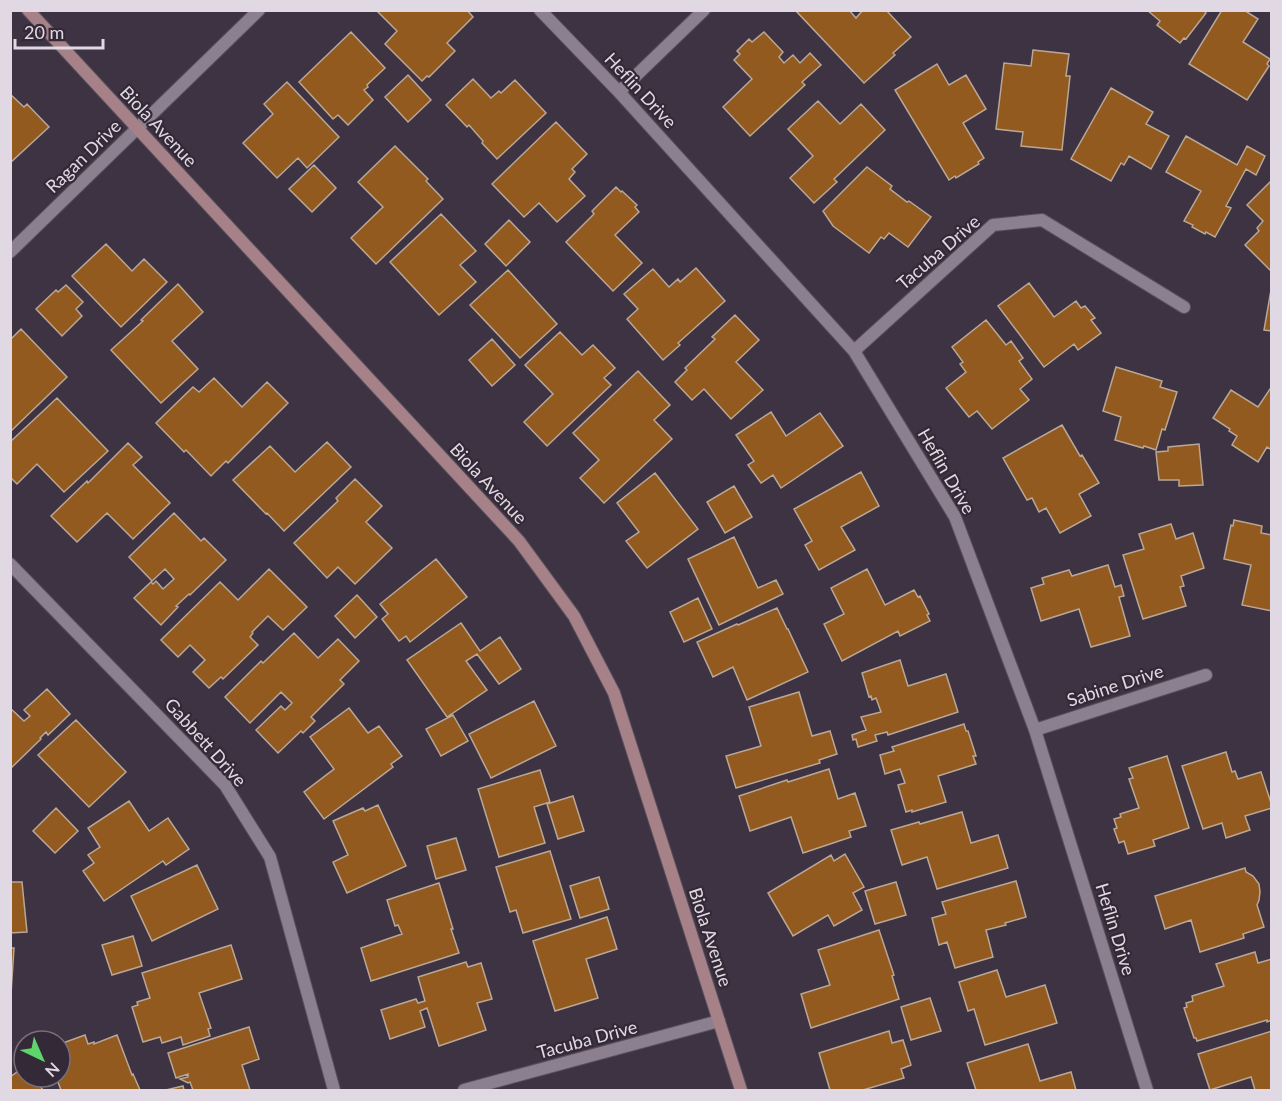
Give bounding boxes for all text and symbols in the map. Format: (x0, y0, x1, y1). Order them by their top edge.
scale bar (15, 12, 104, 50)
text: 20 m (24, 21, 64, 43)
street label: Heflin Drive (600, 48, 682, 132)
street label: Biola Avenue (116, 81, 202, 171)
street label: Ragan Drive (41, 115, 125, 197)
street label: Tacuba Drive (892, 210, 984, 294)
street label: Heflin Drive (914, 424, 980, 518)
street label: Biola Avenue (446, 438, 532, 528)
street label: Sabine Drive (1064, 659, 1166, 711)
street label: Gabbett Drive (161, 693, 251, 791)
street label: Heflin Drive (1092, 880, 1140, 978)
street label: Biola Avenue (685, 885, 737, 989)
street label: Tacuba Drive (535, 1015, 639, 1063)
north arrow (12, 1029, 72, 1089)
text: N (42, 1059, 64, 1081)

